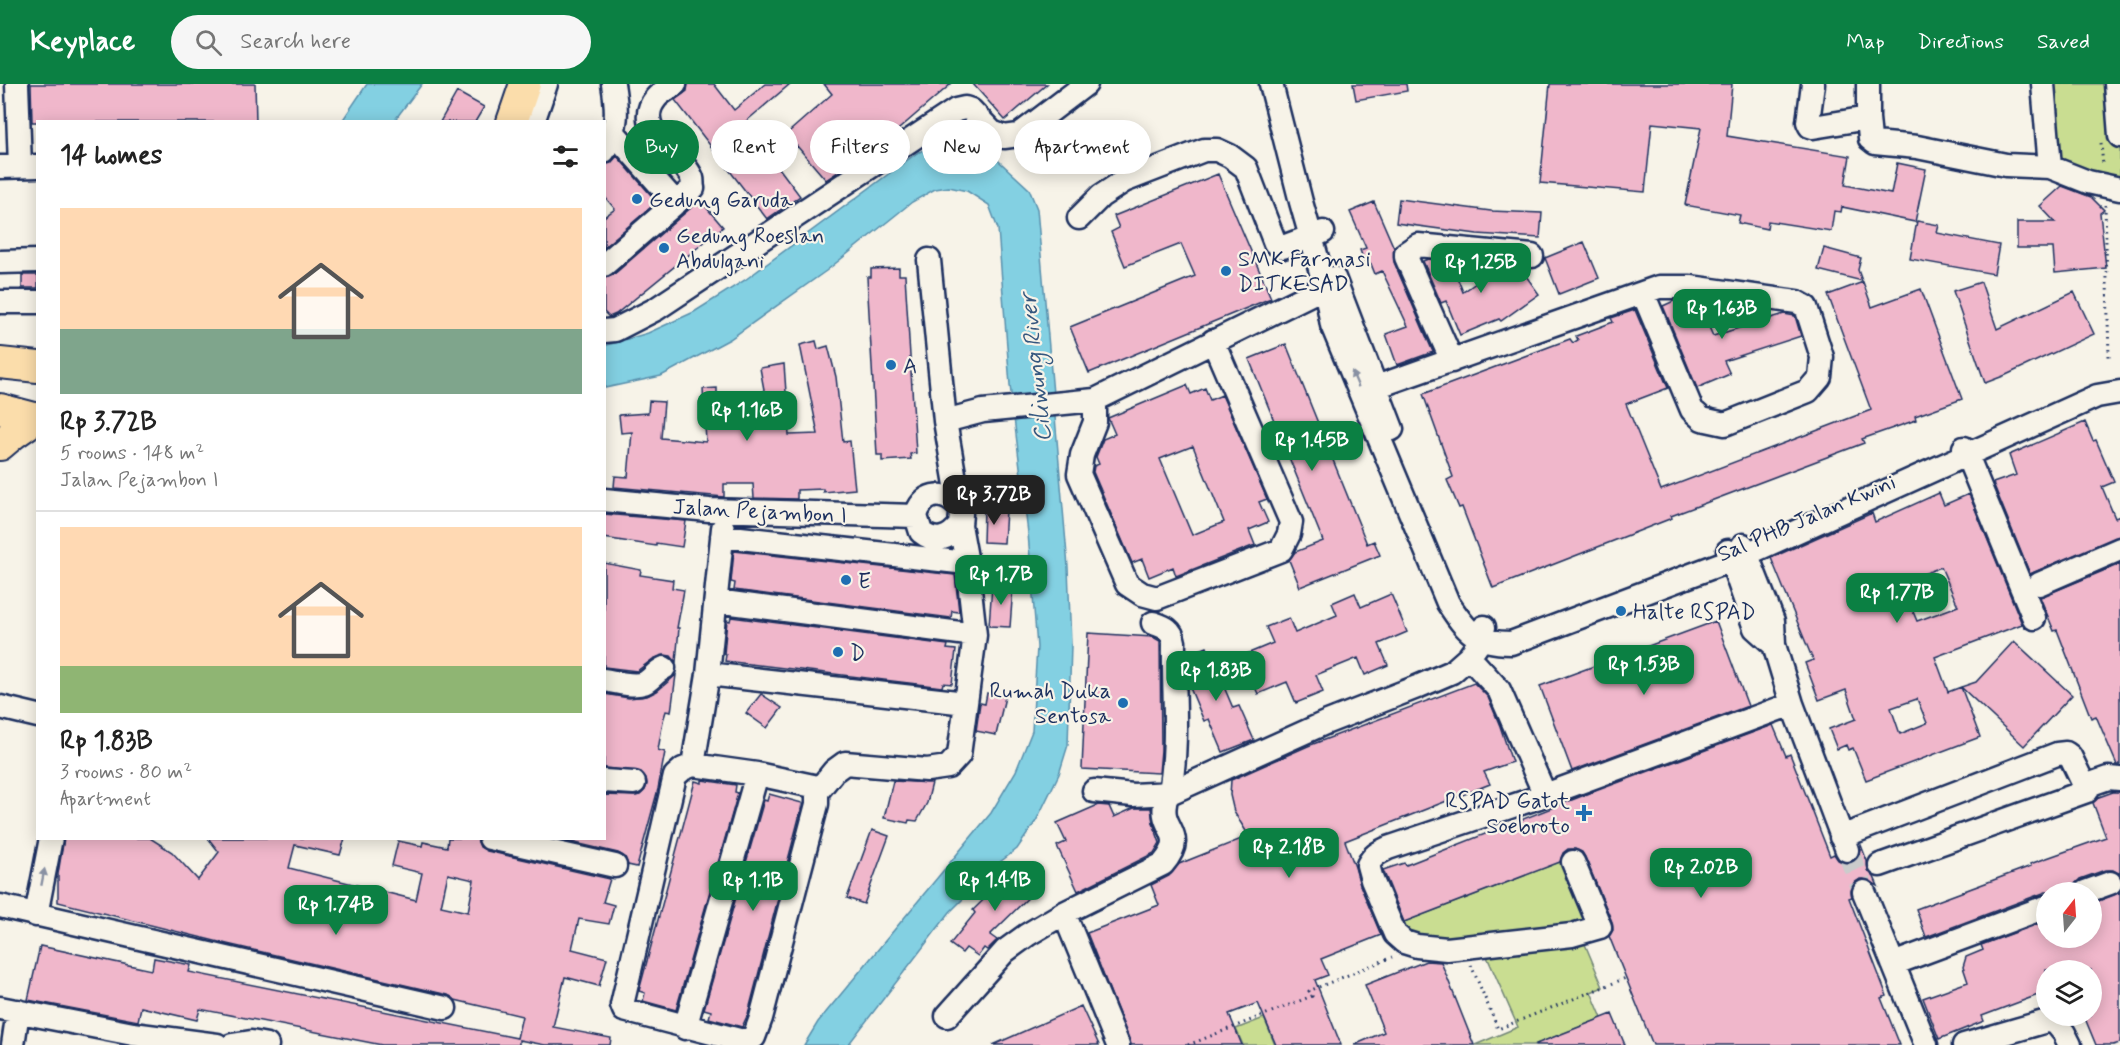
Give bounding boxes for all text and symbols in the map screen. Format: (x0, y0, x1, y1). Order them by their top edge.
search box (171, 15, 591, 69)
text: Keyplace (30, 24, 135, 61)
icon: search (192, 26, 225, 59)
text: Search here (240, 28, 351, 56)
text: Map (1846, 28, 1885, 56)
text: Directions (1918, 28, 2004, 56)
text: Saved (2037, 28, 2090, 56)
chip: Buy (624, 120, 699, 174)
chip: Rent (711, 120, 798, 174)
chip: Filters (810, 120, 910, 174)
chip: New (922, 120, 1002, 174)
chip: Apartment (1014, 120, 1151, 174)
text: 14 homes (60, 139, 162, 173)
icon: filters (549, 140, 582, 173)
place label: Gedung Garuda (649, 187, 794, 216)
marker: Gedung Garuda (630, 192, 644, 206)
place label: Gedung Roeslan Abdulgani (676, 223, 825, 277)
marker: Gedung Roeslan Abdulgani (657, 241, 671, 255)
pin: Rp 1.25B (1419, 243, 1543, 294)
place label: SMK Farmasi DITKESAD (1238, 246, 1371, 299)
icon: home (267, 247, 375, 355)
text: Rp 1.25B (1445, 249, 1517, 276)
marker: SMK Farmasi DITKESAD (1219, 264, 1233, 278)
water label: Ciliwung River (1013, 288, 1062, 444)
pin: Rp 1.63B (1660, 289, 1784, 340)
text: Rp 1.63B (1687, 295, 1757, 322)
place label: A (903, 353, 917, 381)
marker: A (884, 358, 898, 372)
one-way arrow (1350, 370, 1360, 388)
pin: Rp 1.16B (685, 391, 809, 442)
text: Rp 1.16B (711, 397, 783, 424)
text: Rp 3.72B (60, 406, 157, 440)
pin: Rp 1.45B (1250, 421, 1374, 472)
text: Rp 1.45B (1275, 427, 1349, 454)
text: 5 rooms · 148 m² (60, 440, 204, 467)
text: Jalan Pejambon I (60, 467, 219, 494)
street label: Sal PHB Jalan Kwini (1713, 469, 1900, 569)
pin: Rp 3.72B (932, 475, 1056, 526)
text: Rp 3.72B (957, 481, 1031, 508)
street label: Jalan Pejambon I (672, 493, 848, 532)
pin: Rp 1.7B (946, 555, 1056, 606)
text: Rp 1.7B (969, 561, 1033, 588)
icon: home (267, 566, 375, 674)
place label: E (858, 568, 871, 596)
marker: E (839, 573, 853, 587)
pin: Rp 1.77B (1835, 573, 1959, 624)
text: Rp 1.77B (1860, 579, 1934, 606)
place label: Halte RSPAD (1633, 599, 1756, 627)
marker: Halte RSPAD (1614, 604, 1628, 618)
place label: D (850, 640, 865, 668)
marker: D (831, 645, 845, 659)
pin: Rp 1.53B (1582, 645, 1706, 696)
pin: Rp 1.83B (1154, 651, 1278, 702)
text: Rp 1.53B (1608, 651, 1680, 678)
text: Rp 1.83B (1180, 657, 1252, 684)
place label: Rumah Duka Sentosa (989, 678, 1112, 731)
marker: Rumah Duka Sentosa (1116, 696, 1130, 710)
text: Rp 1.83B (60, 725, 153, 759)
text: 3 rooms · 80 m² (60, 759, 192, 786)
text: Apartment (60, 786, 151, 813)
place label: RSPAD Gatot Soebroto (1445, 788, 1570, 841)
marker: RSPAD Gatot Soebroto (1575, 804, 1593, 822)
pin: Rp 2.18B (1227, 828, 1351, 879)
text: Rp 2.18B (1253, 834, 1325, 861)
pin: Rp 2.02B (1639, 848, 1763, 899)
text: Rp 2.02B (1664, 854, 1738, 881)
pin: Rp 1.1B (698, 861, 808, 912)
pin: Rp 1.41B (933, 861, 1057, 912)
one-way arrow (39, 867, 48, 886)
text: Rp 1.1B (723, 867, 783, 894)
text: Rp 1.41B (959, 867, 1031, 894)
north arrow (2036, 882, 2102, 948)
map controls (2036, 882, 2102, 1026)
pin: Rp 1.74B (274, 885, 398, 936)
text: Rp 1.74B (298, 891, 374, 918)
button: layers (2036, 960, 2102, 1026)

